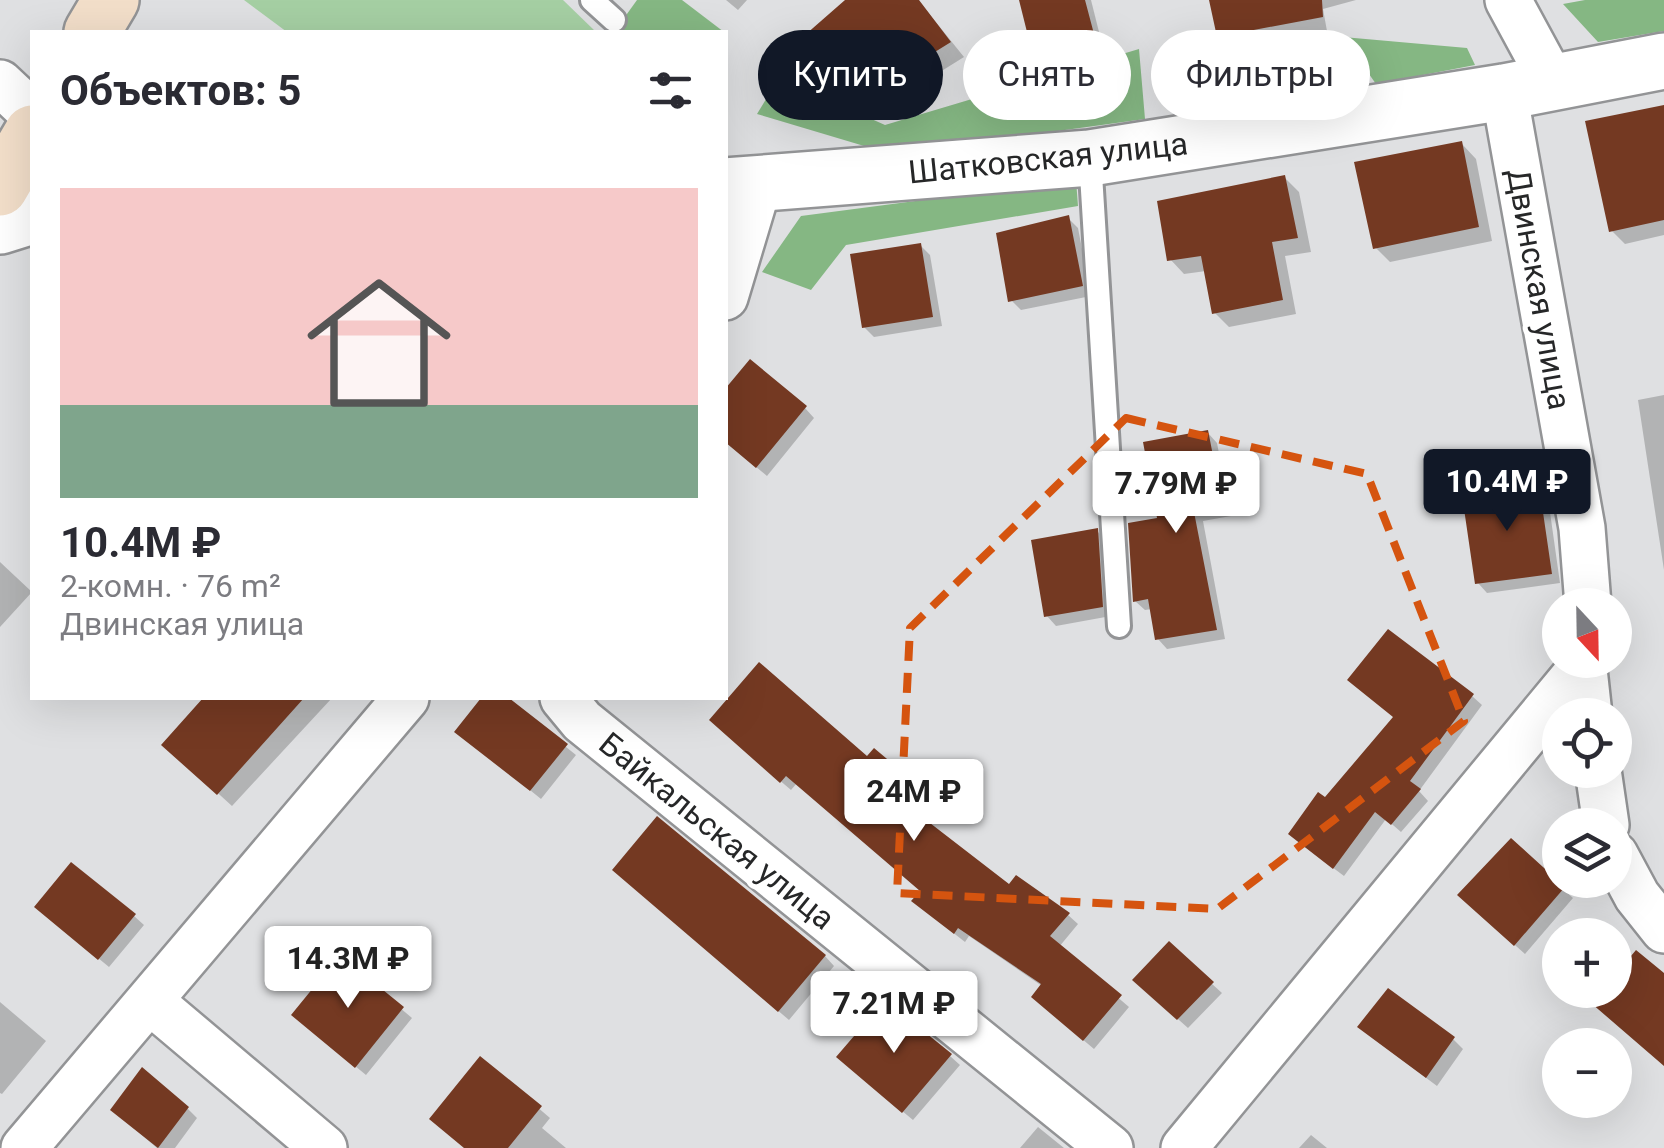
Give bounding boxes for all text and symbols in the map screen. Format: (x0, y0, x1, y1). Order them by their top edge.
chip: Купить (758, 30, 943, 120)
chip: Снять (963, 30, 1131, 120)
chip: Фильтры (1151, 30, 1370, 120)
icon: filters (643, 63, 698, 118)
text: Объектов: 5 (60, 66, 301, 115)
street label: Шатковская улица (906, 124, 1190, 192)
street label: Двинская улица (1499, 166, 1579, 412)
icon: home (289, 253, 469, 433)
pin: 10.4M ₽ (1415, 449, 1599, 534)
pin: 7.79M ₽ (1084, 451, 1268, 536)
text: 10.4M ₽ (1446, 462, 1568, 500)
text: 7.79M ₽ (1115, 464, 1237, 502)
text: 10.4M ₽ (60, 518, 221, 567)
text: 2-комн. · 76 m² (60, 567, 281, 605)
north arrow (1542, 588, 1632, 678)
map controls (1542, 588, 1632, 1118)
text: Двинская улица (60, 605, 304, 643)
button: locate (1542, 698, 1632, 788)
street label: Байкальская улица (592, 725, 842, 937)
pin: 24M ₽ (844, 759, 984, 844)
text: 24M ₽ (866, 772, 962, 810)
button: layers (1542, 808, 1632, 898)
button: + (1542, 918, 1632, 1008)
pin: 14.3M ₽ (256, 926, 440, 1011)
text: 14.3M ₽ (287, 939, 409, 977)
pin: 7.21M ₽ (802, 971, 986, 1056)
text: 7.21M ₽ (833, 984, 955, 1022)
button: − (1542, 1028, 1632, 1118)

